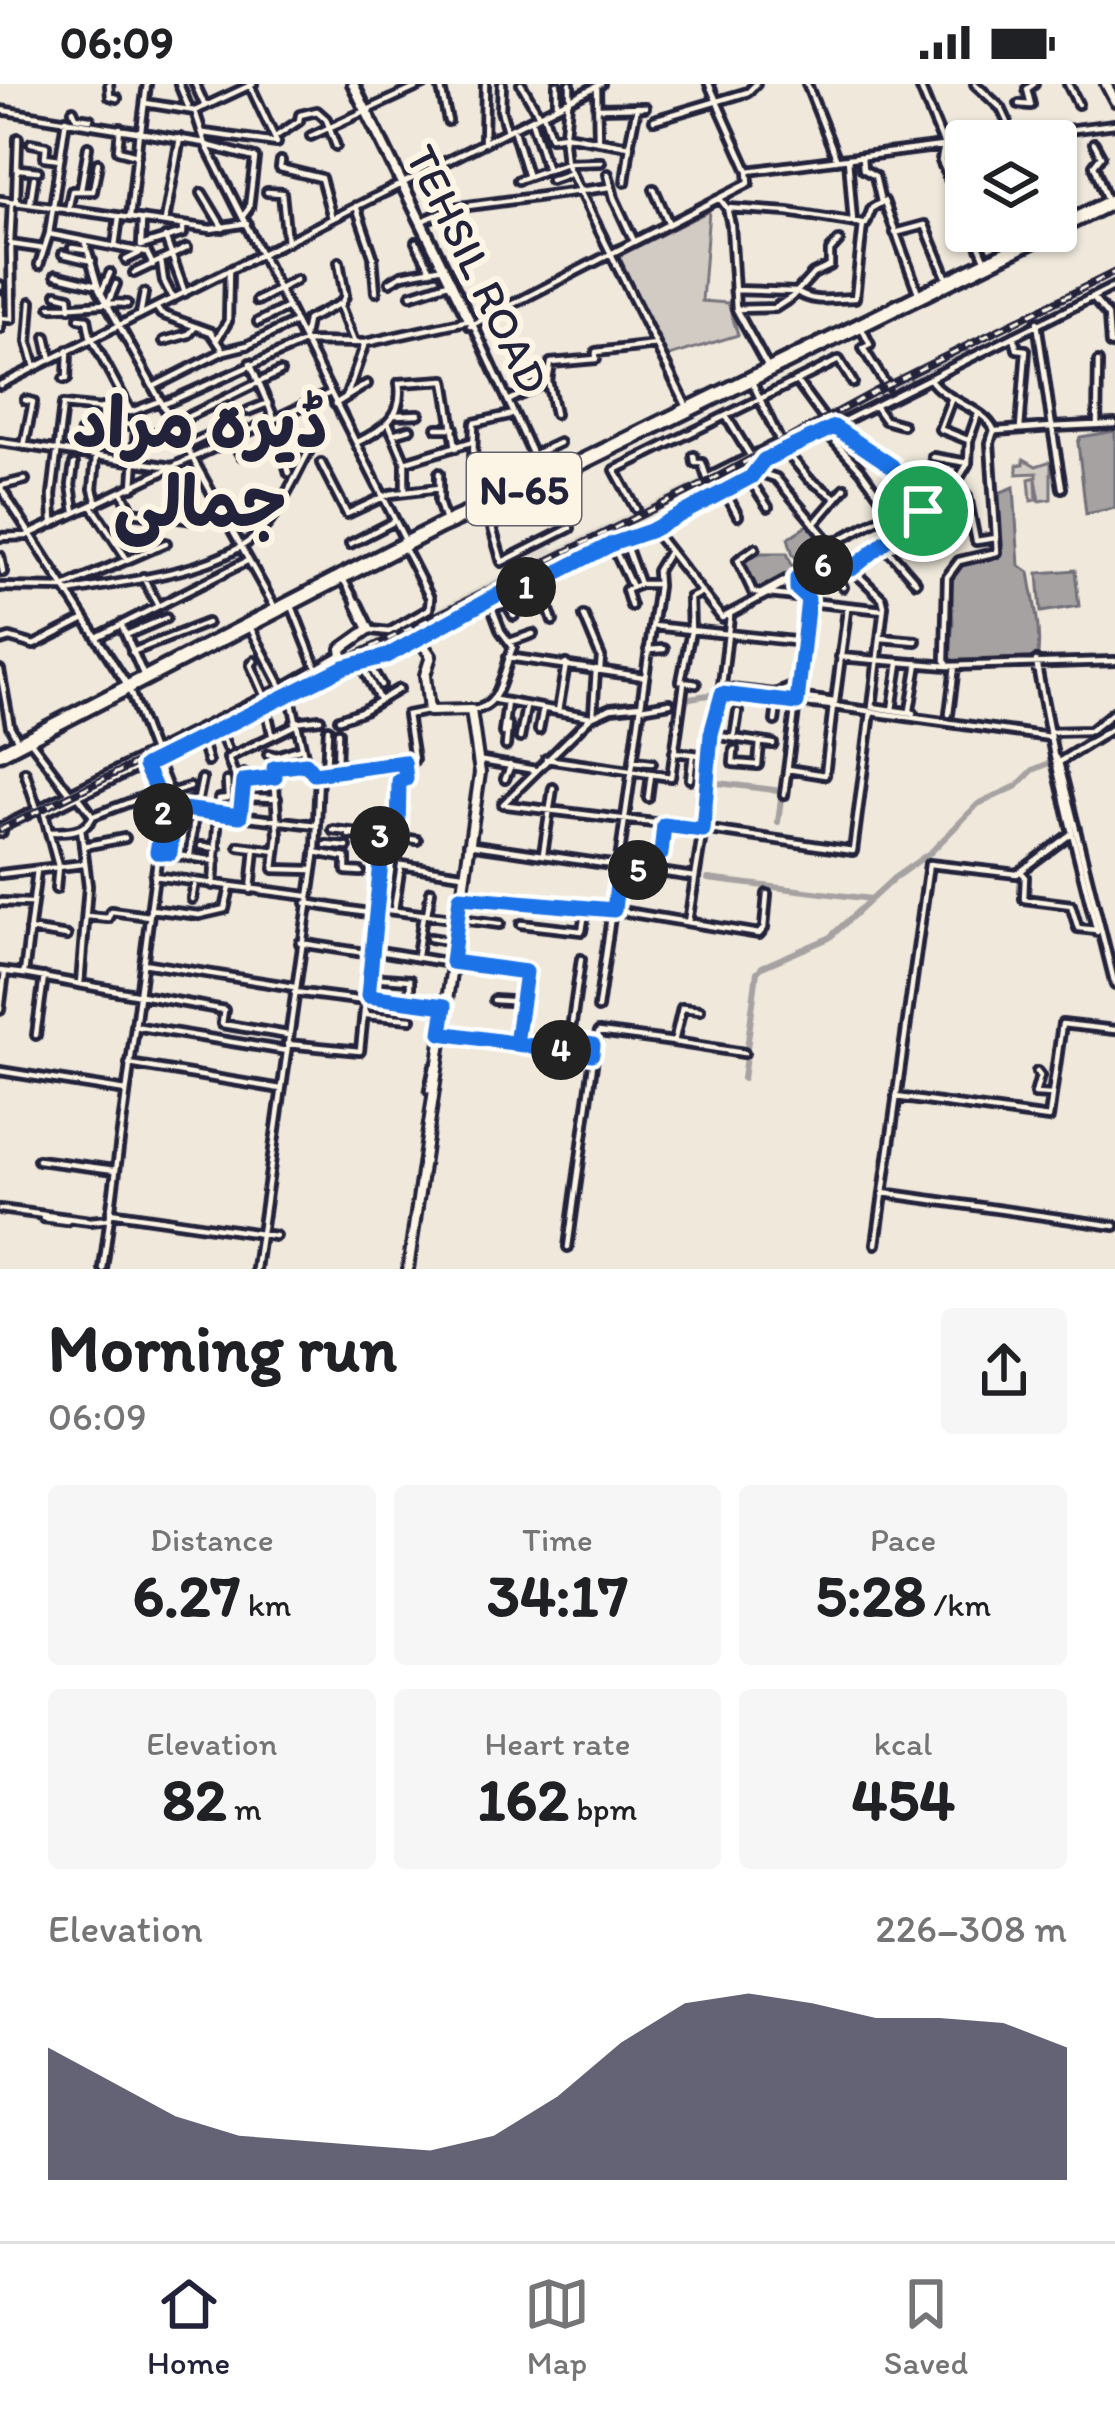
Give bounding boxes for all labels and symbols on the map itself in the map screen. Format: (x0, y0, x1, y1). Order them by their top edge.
street label: TEHSIL ROAD (395, 136, 561, 402)
district label: ڈیرہ مراد جمالی (72, 381, 328, 547)
road number: N-65 (467, 453, 581, 525)
pin (872, 460, 974, 562)
pin: 6 (793, 535, 853, 595)
pin: 1 (496, 557, 556, 617)
pin: 2 (133, 783, 193, 843)
pin: 3 (350, 806, 410, 866)
pin: 5 (608, 840, 668, 900)
pin: 4 (531, 1020, 591, 1080)

